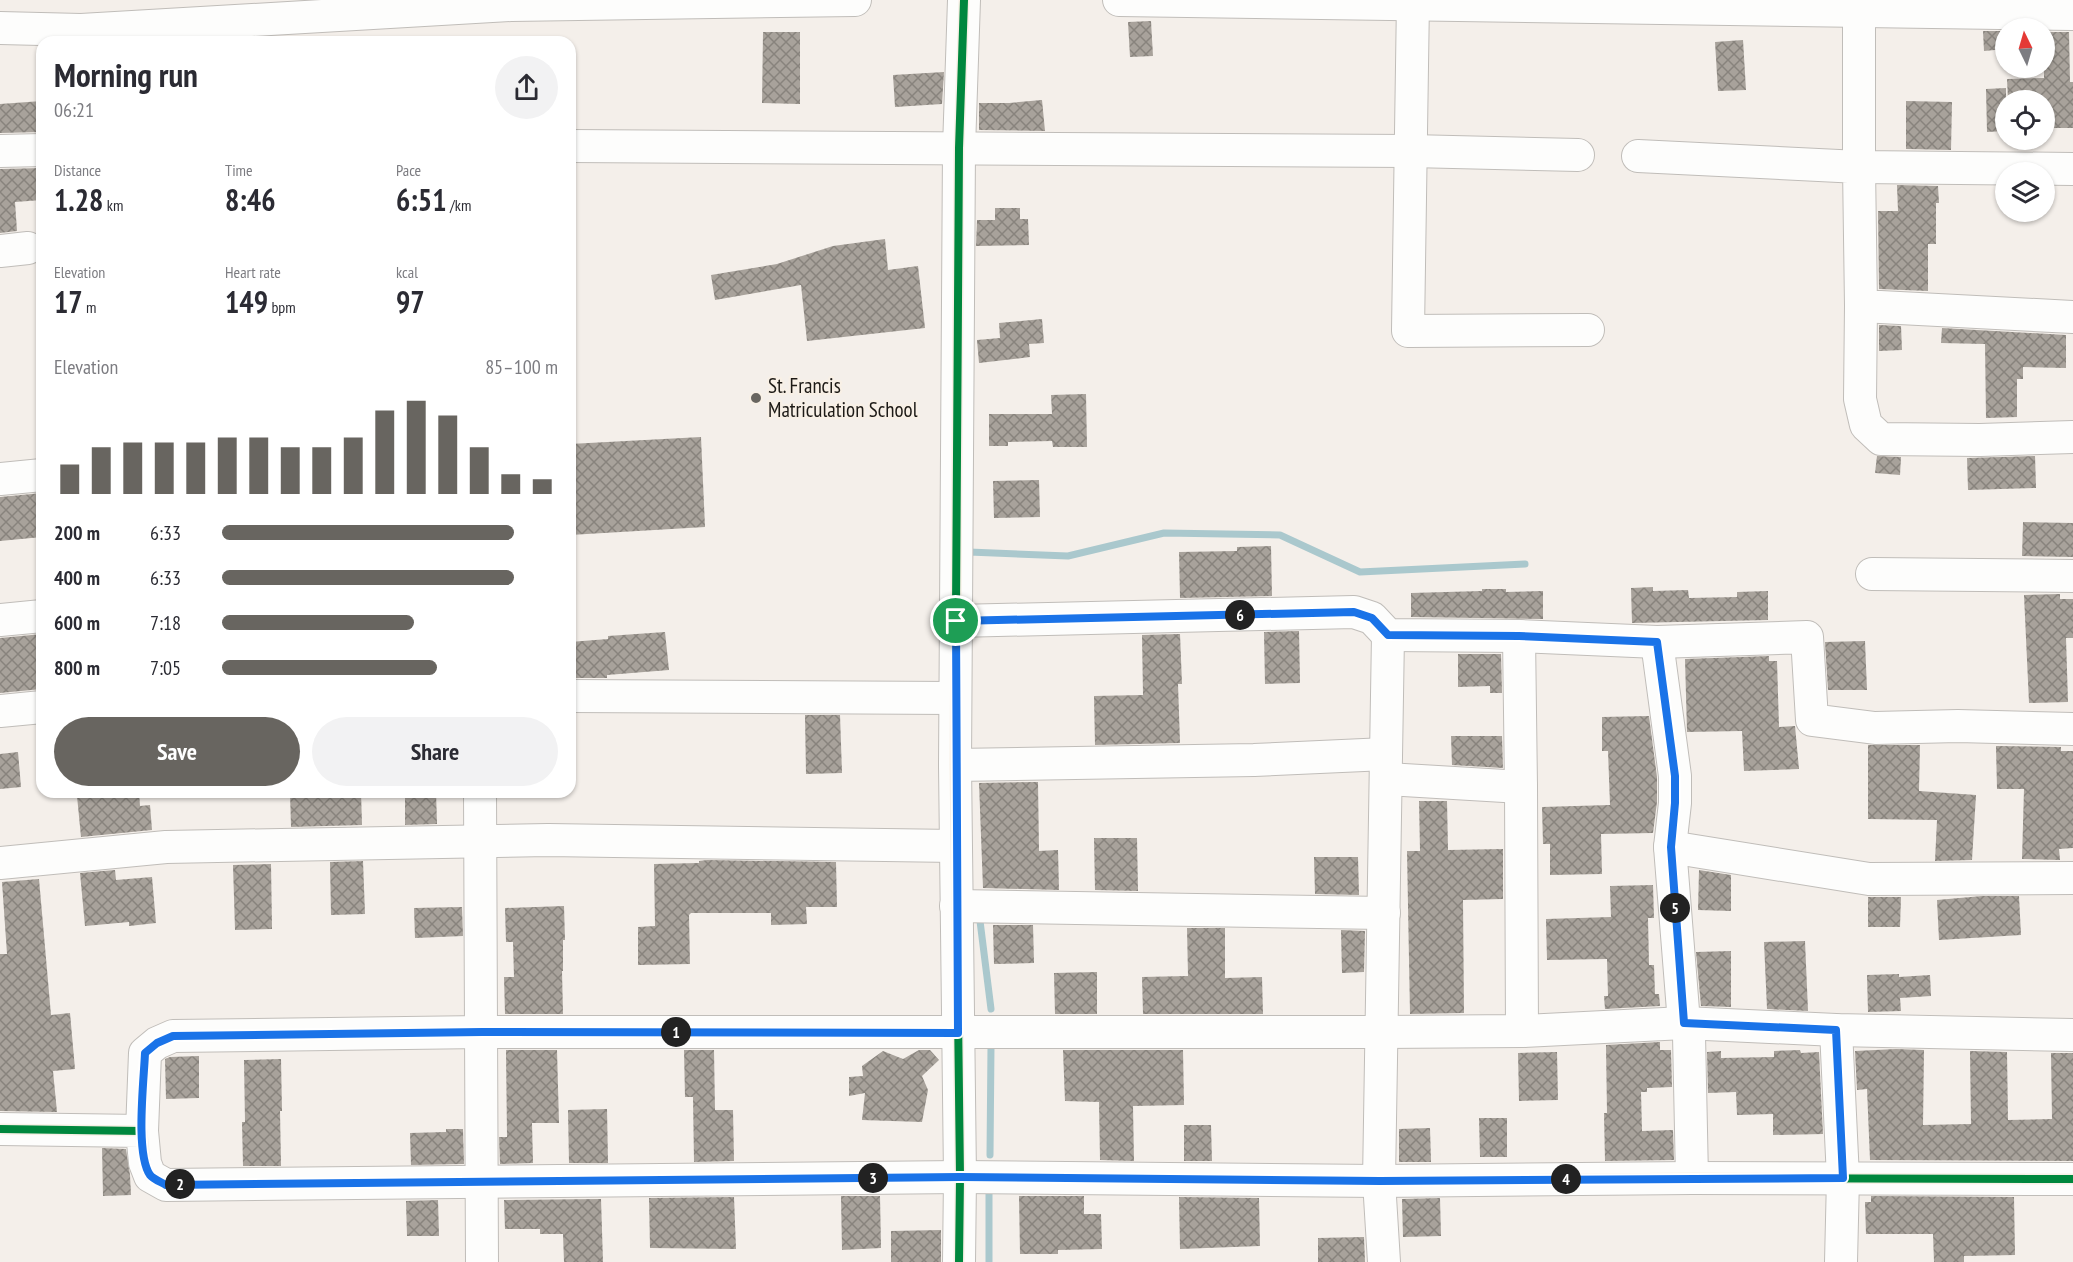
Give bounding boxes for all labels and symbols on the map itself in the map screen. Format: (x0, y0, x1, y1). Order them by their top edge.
north arrow (1995, 18, 2055, 78)
place label: St. Francis Matriculation School (768, 372, 918, 423)
marker: St. Francis Matriculation School (749, 391, 763, 405)
pin (930, 595, 981, 646)
pin: 6 (1225, 600, 1255, 630)
pin: 5 (1660, 893, 1690, 923)
pin: 1 (661, 1017, 691, 1047)
pin: 3 (858, 1163, 888, 1193)
pin: 4 (1551, 1164, 1581, 1194)
pin: 2 (165, 1169, 195, 1199)

